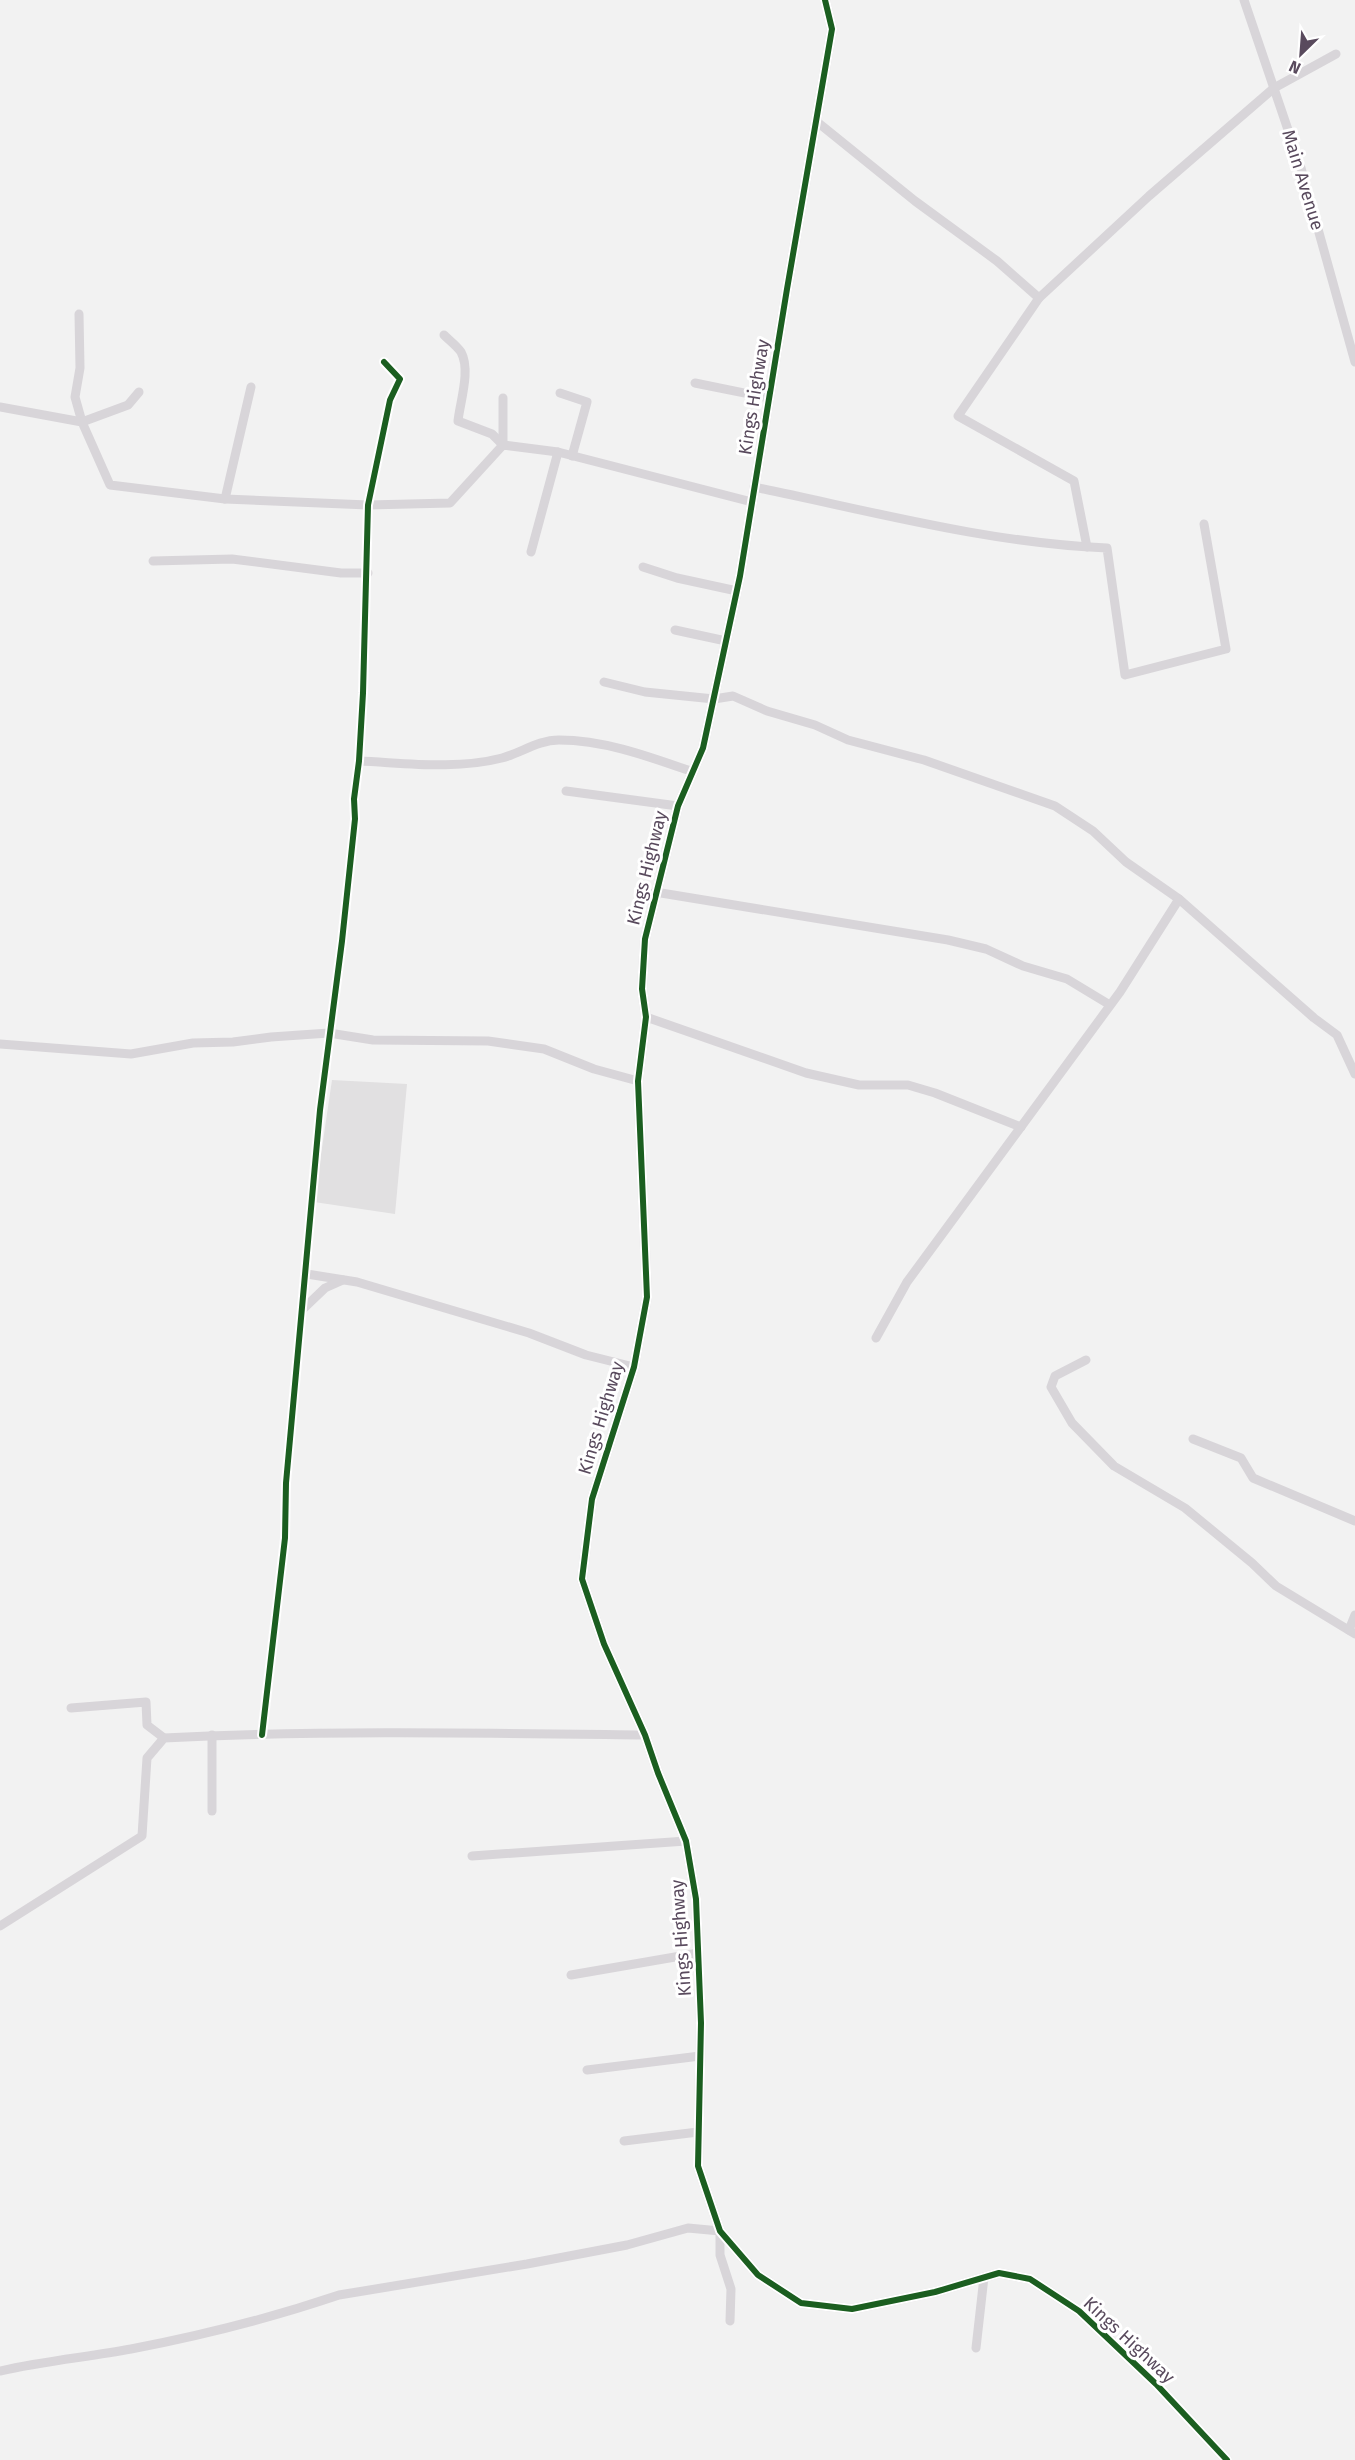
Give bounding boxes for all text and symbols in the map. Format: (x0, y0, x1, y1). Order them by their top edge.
north arrow (1271, 24, 1331, 84)
text: N (1286, 56, 1304, 78)
street label: Main Avenue (1277, 127, 1329, 233)
street label: Kings Highway (734, 337, 774, 456)
street label: Kings Highway (622, 808, 672, 927)
street label: Kings Highway (573, 1359, 629, 1477)
street label: Kings Highway (666, 1879, 696, 1997)
street label: Kings Highway (1079, 2292, 1179, 2388)

